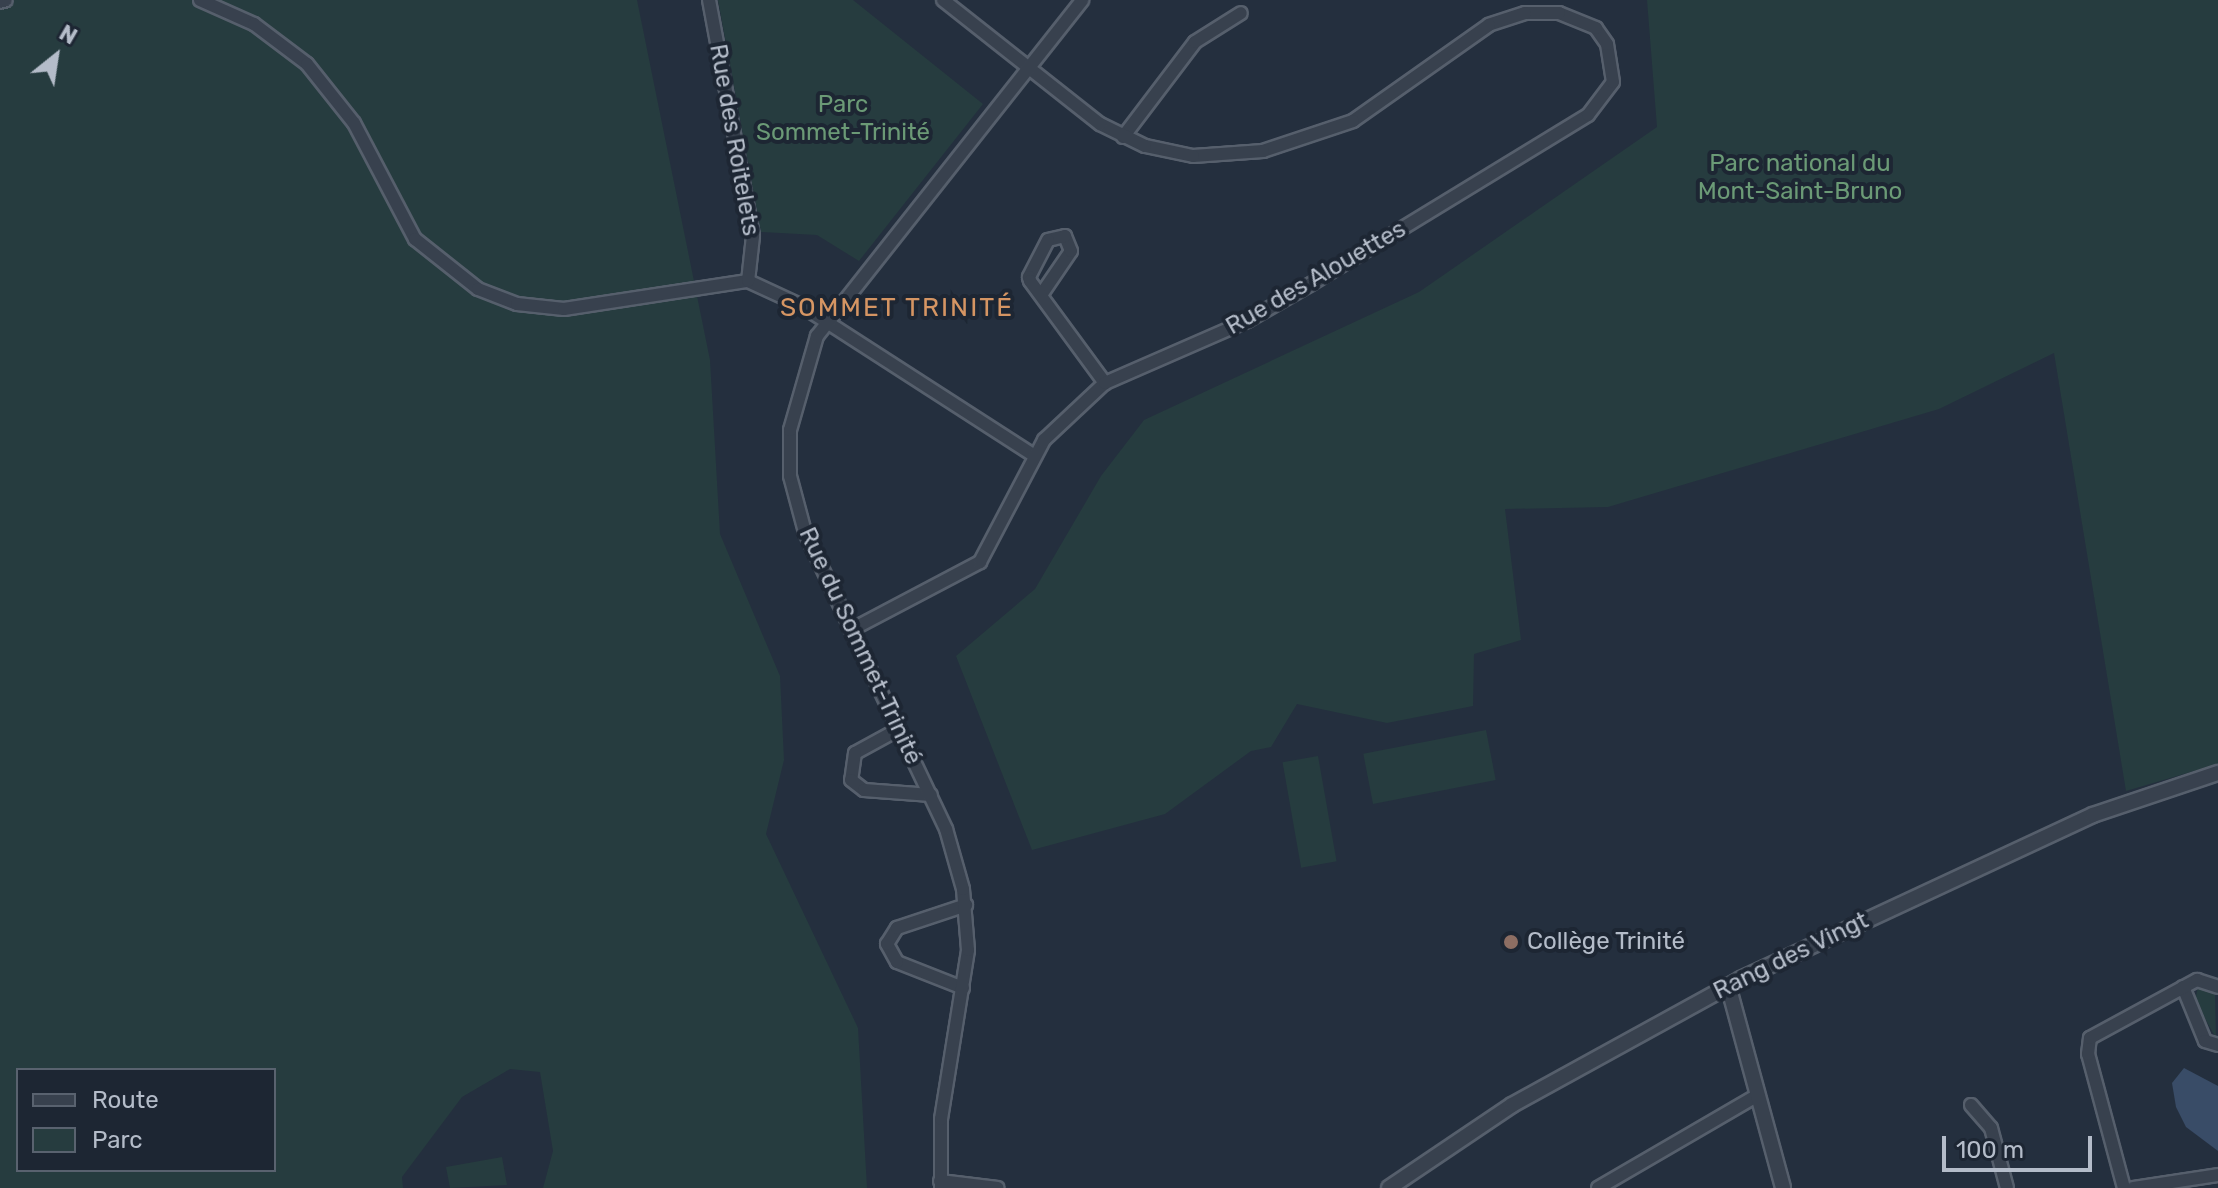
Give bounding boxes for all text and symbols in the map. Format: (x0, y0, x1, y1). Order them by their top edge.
north arrow (16, 16, 96, 96)
text: N (55, 19, 82, 50)
street label: Rue des Roitelets (703, 42, 765, 238)
park label: Parc Sommet-Trinité (756, 91, 930, 147)
park label: Parc national du Mont-Saint-Bruno (1698, 150, 1902, 206)
street label: Rue des Alouettes (1221, 215, 1411, 341)
district label: SOMMET TRINITÉ (779, 292, 1015, 324)
street label: Rue du Sommet-Trinité (792, 523, 928, 769)
street label: Rang des Vingt (1709, 906, 1873, 1006)
place label: Collège Trinité (1527, 928, 1686, 956)
marker: Collège Trinité (1502, 933, 1520, 951)
legend (16, 1068, 276, 1172)
text: Route (92, 1086, 159, 1114)
scale bar (1946, 1120, 2096, 1170)
text: Parc (92, 1126, 143, 1154)
text: 100 m (1956, 1136, 2024, 1164)

